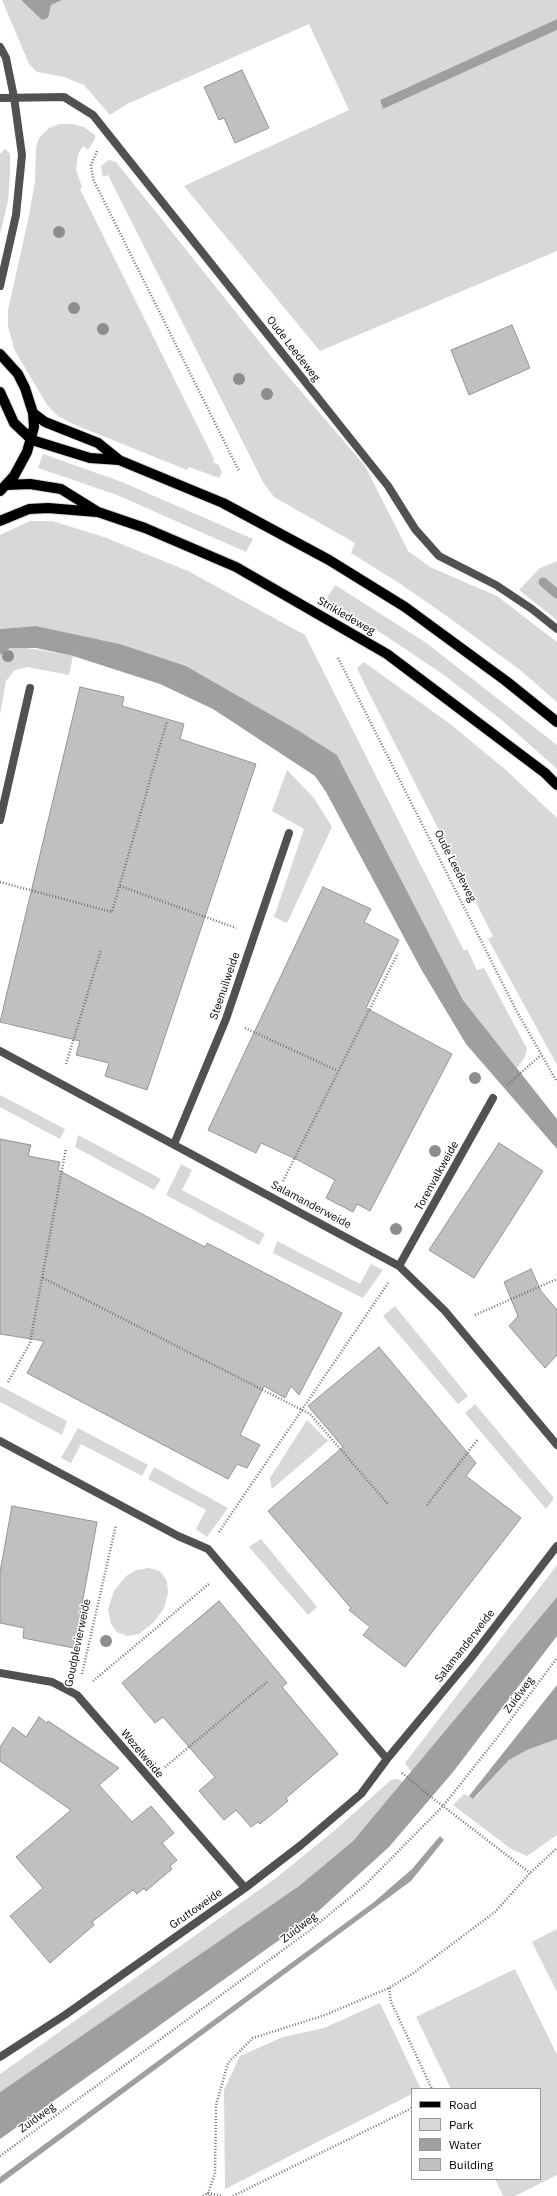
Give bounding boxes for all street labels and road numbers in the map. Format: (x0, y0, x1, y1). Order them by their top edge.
street label: Oude Leedeweg (263, 314, 323, 384)
street label: Strikledeweg (315, 594, 377, 638)
street label: Oude Leedeweg (431, 828, 479, 904)
street label: Steenuilweide (207, 951, 243, 1021)
street label: Torenvalkweide (412, 1139, 462, 1213)
street label: Salamanderweide (269, 1178, 353, 1232)
street label: Goudplevierweide (62, 1598, 94, 1688)
street label: Salamanderweide (432, 1607, 498, 1685)
street label: Zuidweg (501, 1674, 537, 1716)
street label: Wezelweide (118, 1727, 166, 1781)
street label: Gruttoweide (167, 1886, 225, 1932)
street label: Zuidweg (278, 1910, 320, 1946)
street label: Zuidweg (16, 2100, 58, 2136)

